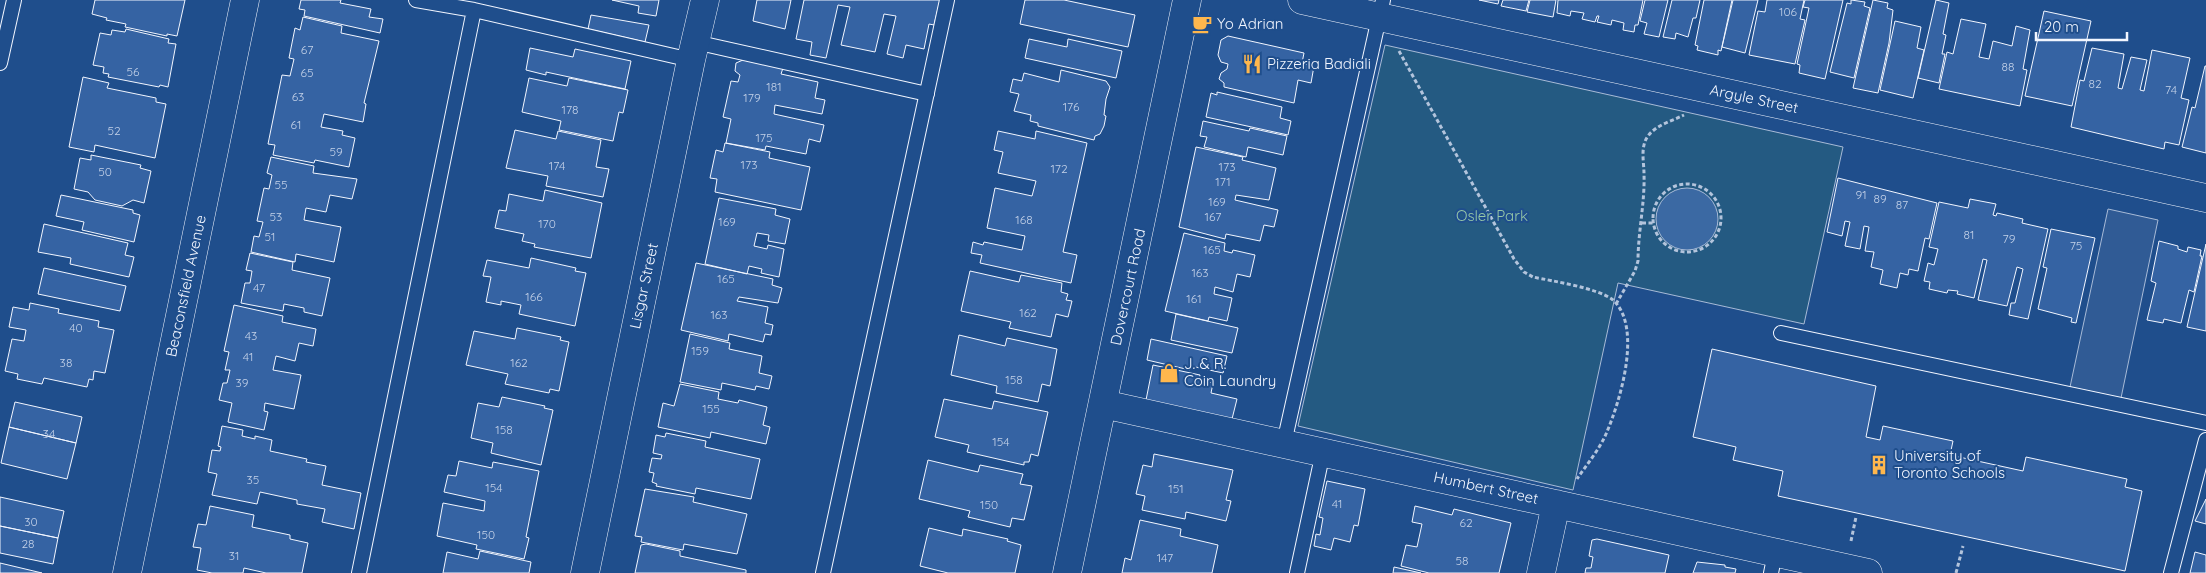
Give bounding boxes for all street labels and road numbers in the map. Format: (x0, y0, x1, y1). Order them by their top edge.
street label: Argyle Street (1708, 80, 1800, 117)
street label: Beaconsfield Avenue (161, 213, 210, 359)
street label: Dovercourt Road (1106, 227, 1149, 347)
street label: Lisgar Street (625, 241, 662, 331)
street label: Humbert Street (1432, 467, 1540, 508)

